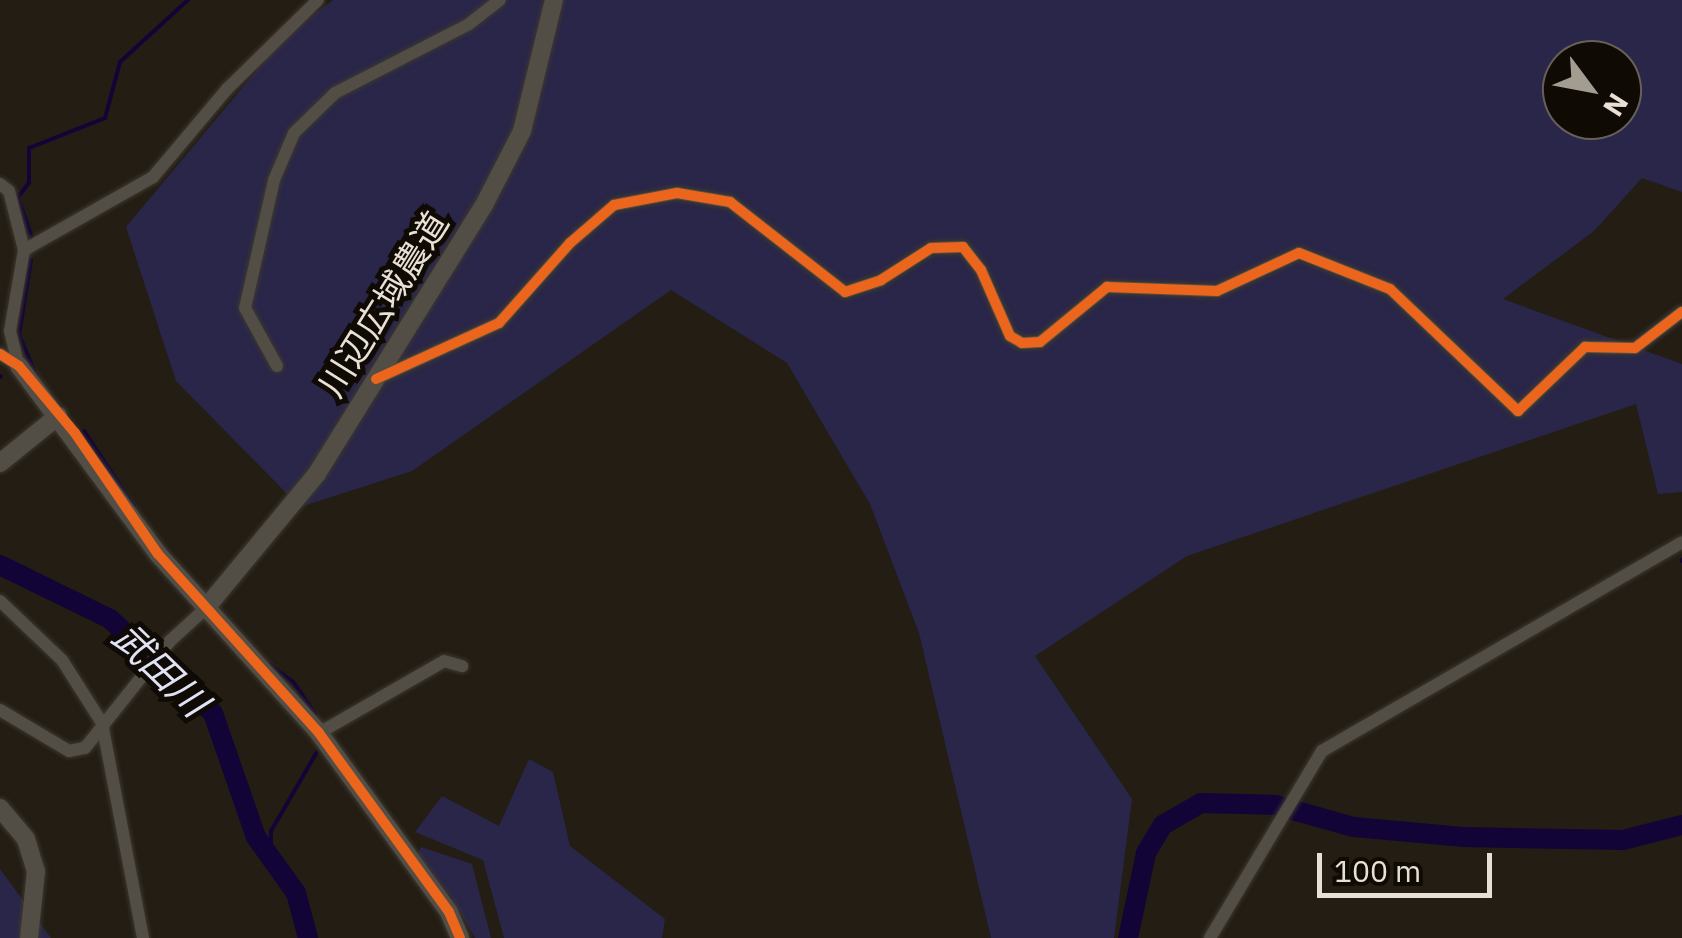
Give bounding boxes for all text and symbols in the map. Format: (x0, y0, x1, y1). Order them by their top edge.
north arrow (1542, 40, 1642, 140)
text: N (1595, 87, 1637, 124)
street label: 川辺広域農道 (310, 204, 456, 404)
water label: 武田川 (104, 613, 218, 725)
scale bar (1322, 833, 1497, 895)
text: 100 m (1334, 851, 1421, 890)

